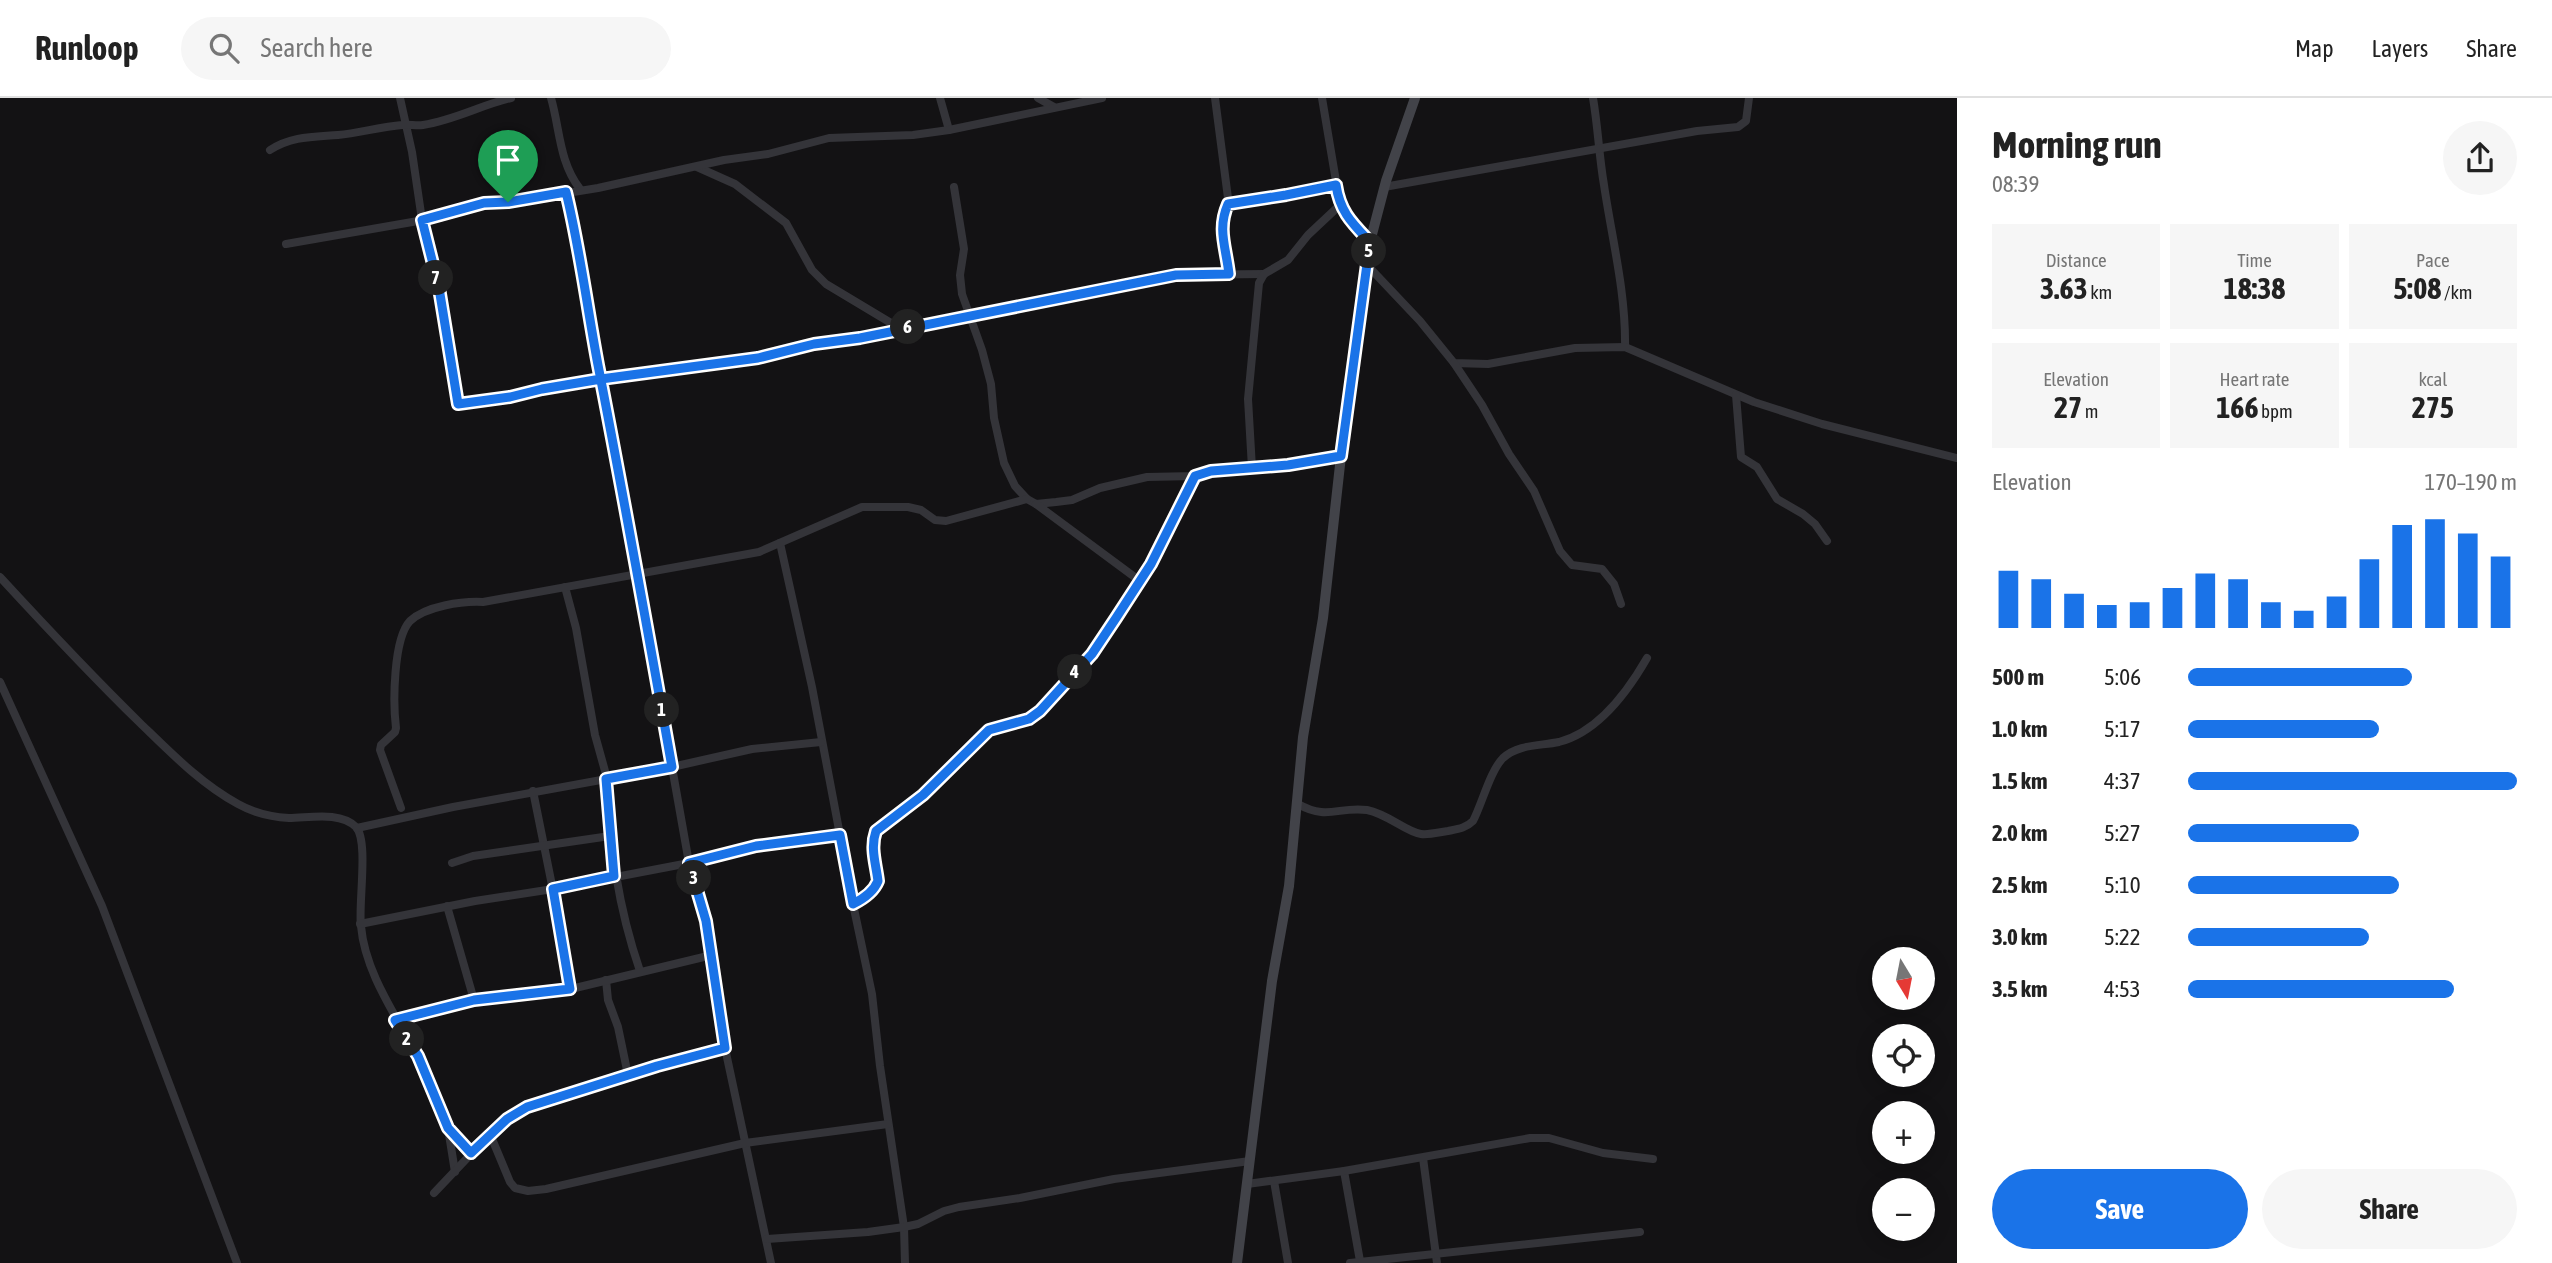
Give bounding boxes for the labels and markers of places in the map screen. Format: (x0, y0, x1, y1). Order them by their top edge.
pin (478, 130, 538, 202)
pin: 5 (1352, 234, 1386, 268)
pin: 7 (418, 260, 453, 296)
pin: 6 (890, 310, 926, 344)
pin: 4 (1058, 654, 1092, 690)
pin: 1 (644, 692, 680, 728)
pin: 3 (676, 860, 712, 896)
pin: 2 (390, 1021, 424, 1056)

